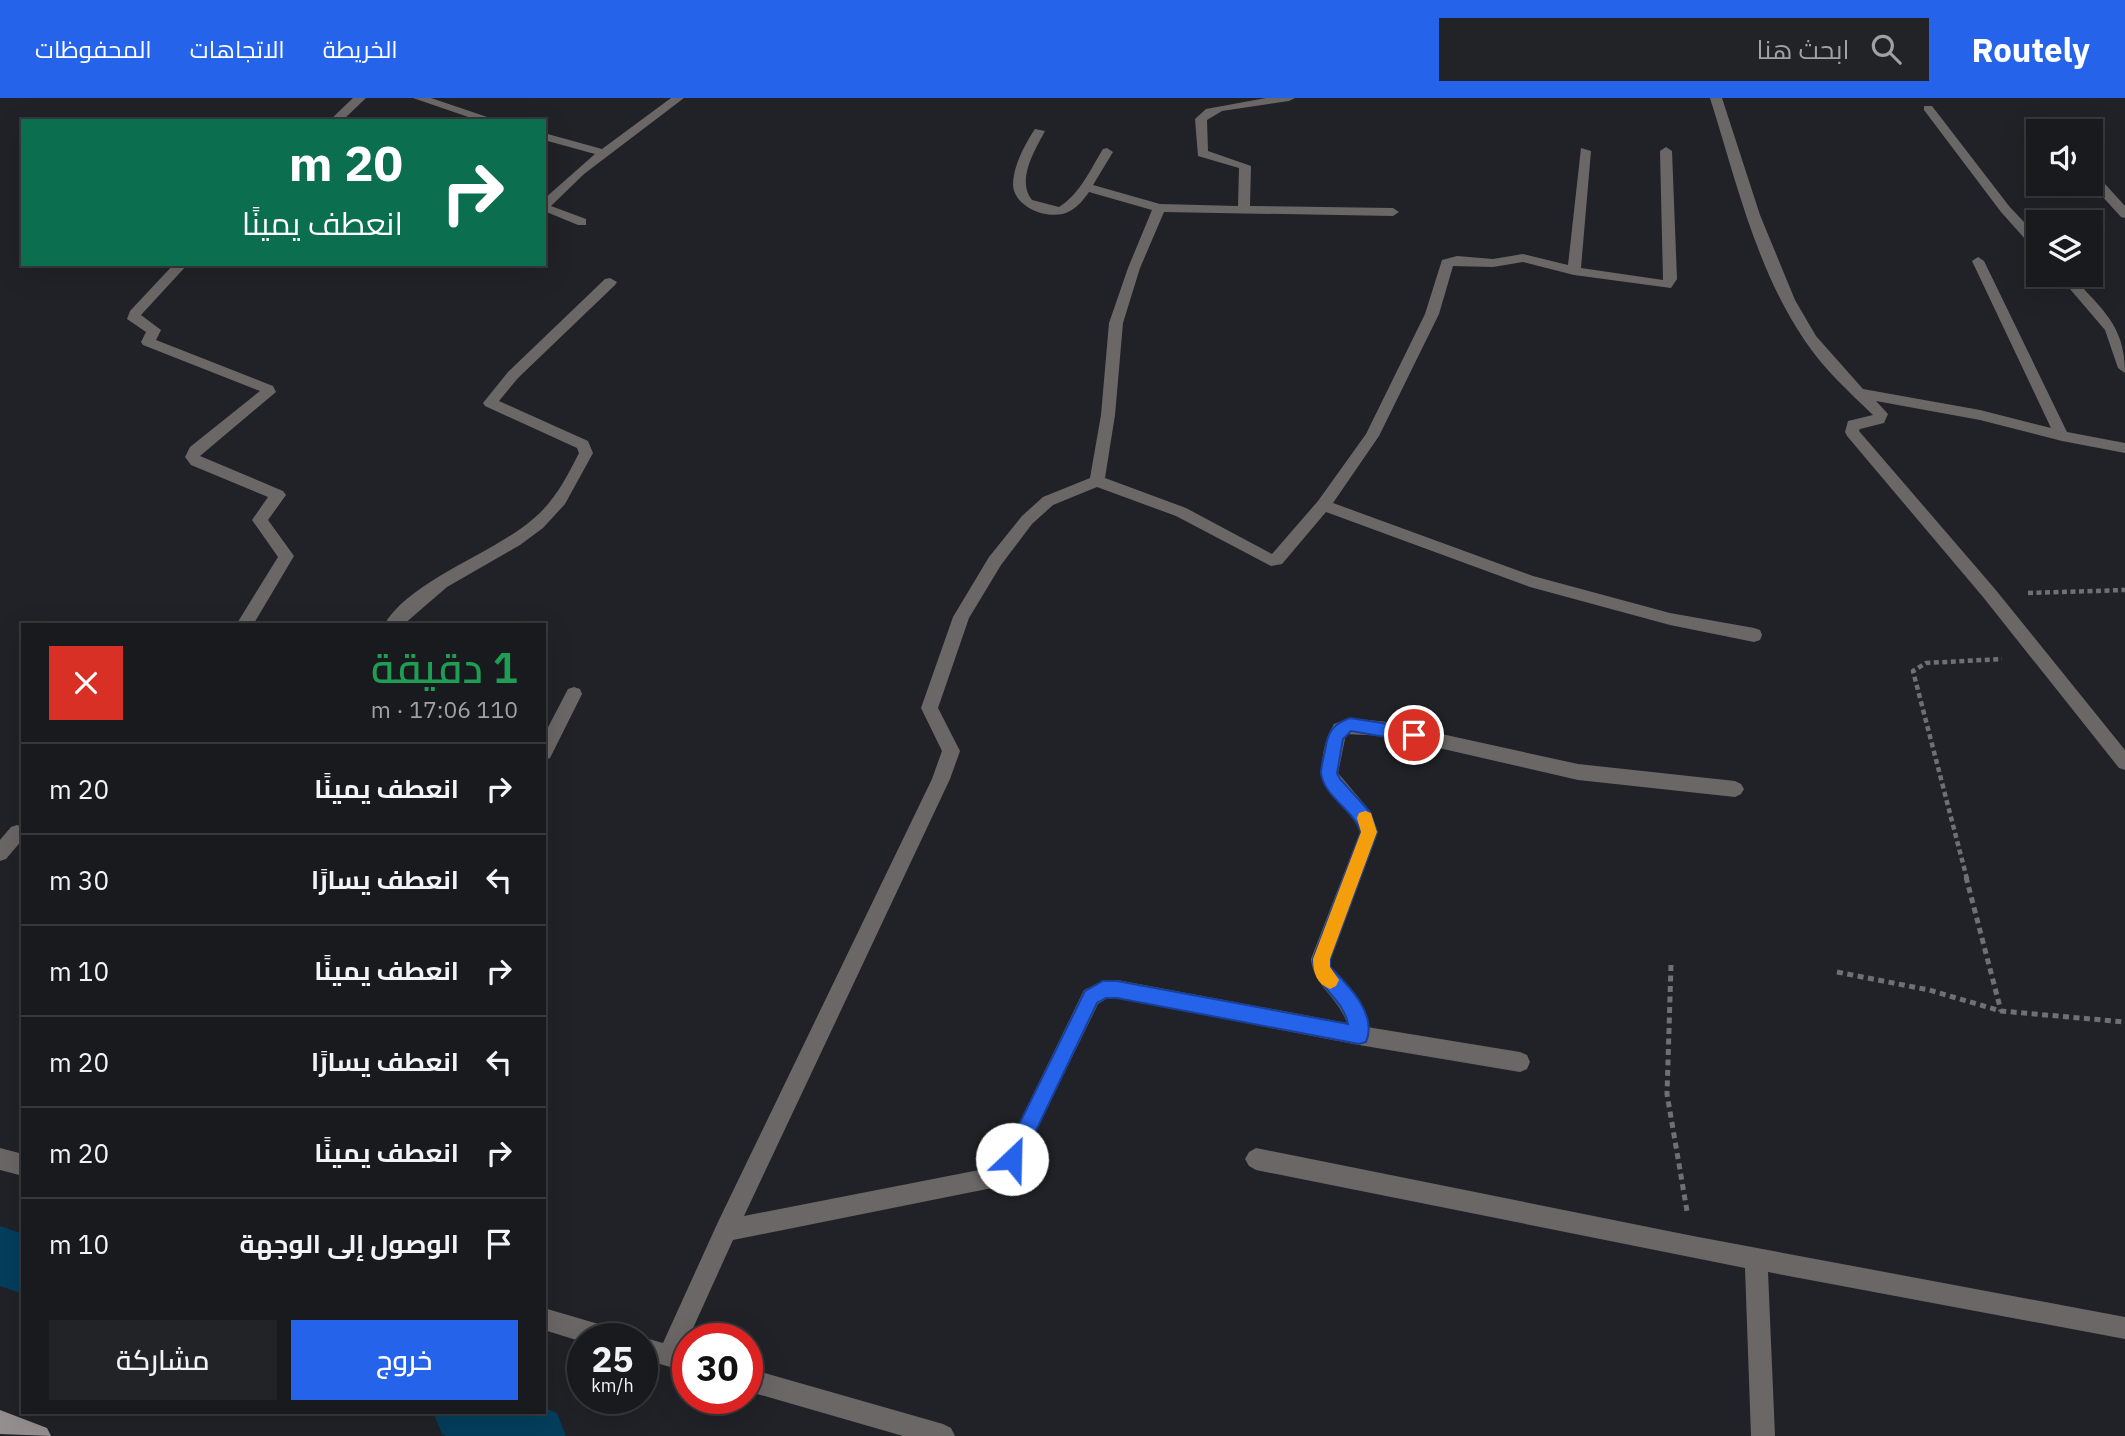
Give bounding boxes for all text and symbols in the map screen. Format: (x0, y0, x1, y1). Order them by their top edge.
search box (1439, 18, 1929, 81)
text: Routely (1971, 28, 2090, 71)
icon: search (1867, 30, 1905, 68)
text: ابحث هنا (1756, 32, 1849, 66)
text: المحفوظات (35, 33, 152, 65)
text: الاتجاهات (190, 33, 285, 65)
text: الخريطة (323, 33, 398, 65)
map controls (2026, 119, 2103, 287)
button: sound (2026, 119, 2103, 196)
text: 20 m (289, 131, 403, 194)
icon: right (427, 147, 518, 238)
text: انعطف يمينًا (242, 202, 403, 244)
button: layers (2026, 210, 2103, 287)
text: 1 دقيقة (371, 640, 518, 695)
button: close (49, 646, 123, 720)
text: 110 m · 17:06 (371, 694, 518, 724)
pin (1384, 705, 1444, 765)
icon: arrive (1395, 716, 1433, 754)
icon: right (480, 770, 518, 808)
text: انعطف يمينًا (314, 771, 459, 805)
text: 20 m (49, 772, 109, 806)
icon: left (480, 861, 518, 899)
text: انعطف يسارًا (311, 862, 459, 896)
text: 30 m (49, 863, 109, 897)
icon: right (480, 952, 518, 990)
text: انعطف يمينًا (314, 953, 459, 987)
text: 10 m (49, 954, 109, 988)
icon: left (480, 1043, 518, 1081)
text: انعطف يسارًا (311, 1044, 459, 1078)
text: 20 m (49, 1045, 109, 1079)
position arrow (975, 1122, 1049, 1196)
icon: right (480, 1134, 518, 1172)
text: انعطف يمينًا (314, 1135, 459, 1169)
text: 20 m (49, 1136, 109, 1170)
icon: arrive (480, 1225, 518, 1263)
text: الوصول إلى الوجهة (240, 1226, 459, 1260)
text: 10 m (49, 1227, 109, 1261)
button: مشاركة (49, 1320, 277, 1400)
button: خروج (291, 1320, 518, 1400)
speed limit sign: 30 (672, 1323, 763, 1414)
text: 25 (591, 1336, 634, 1382)
text: km/h (591, 1374, 634, 1397)

